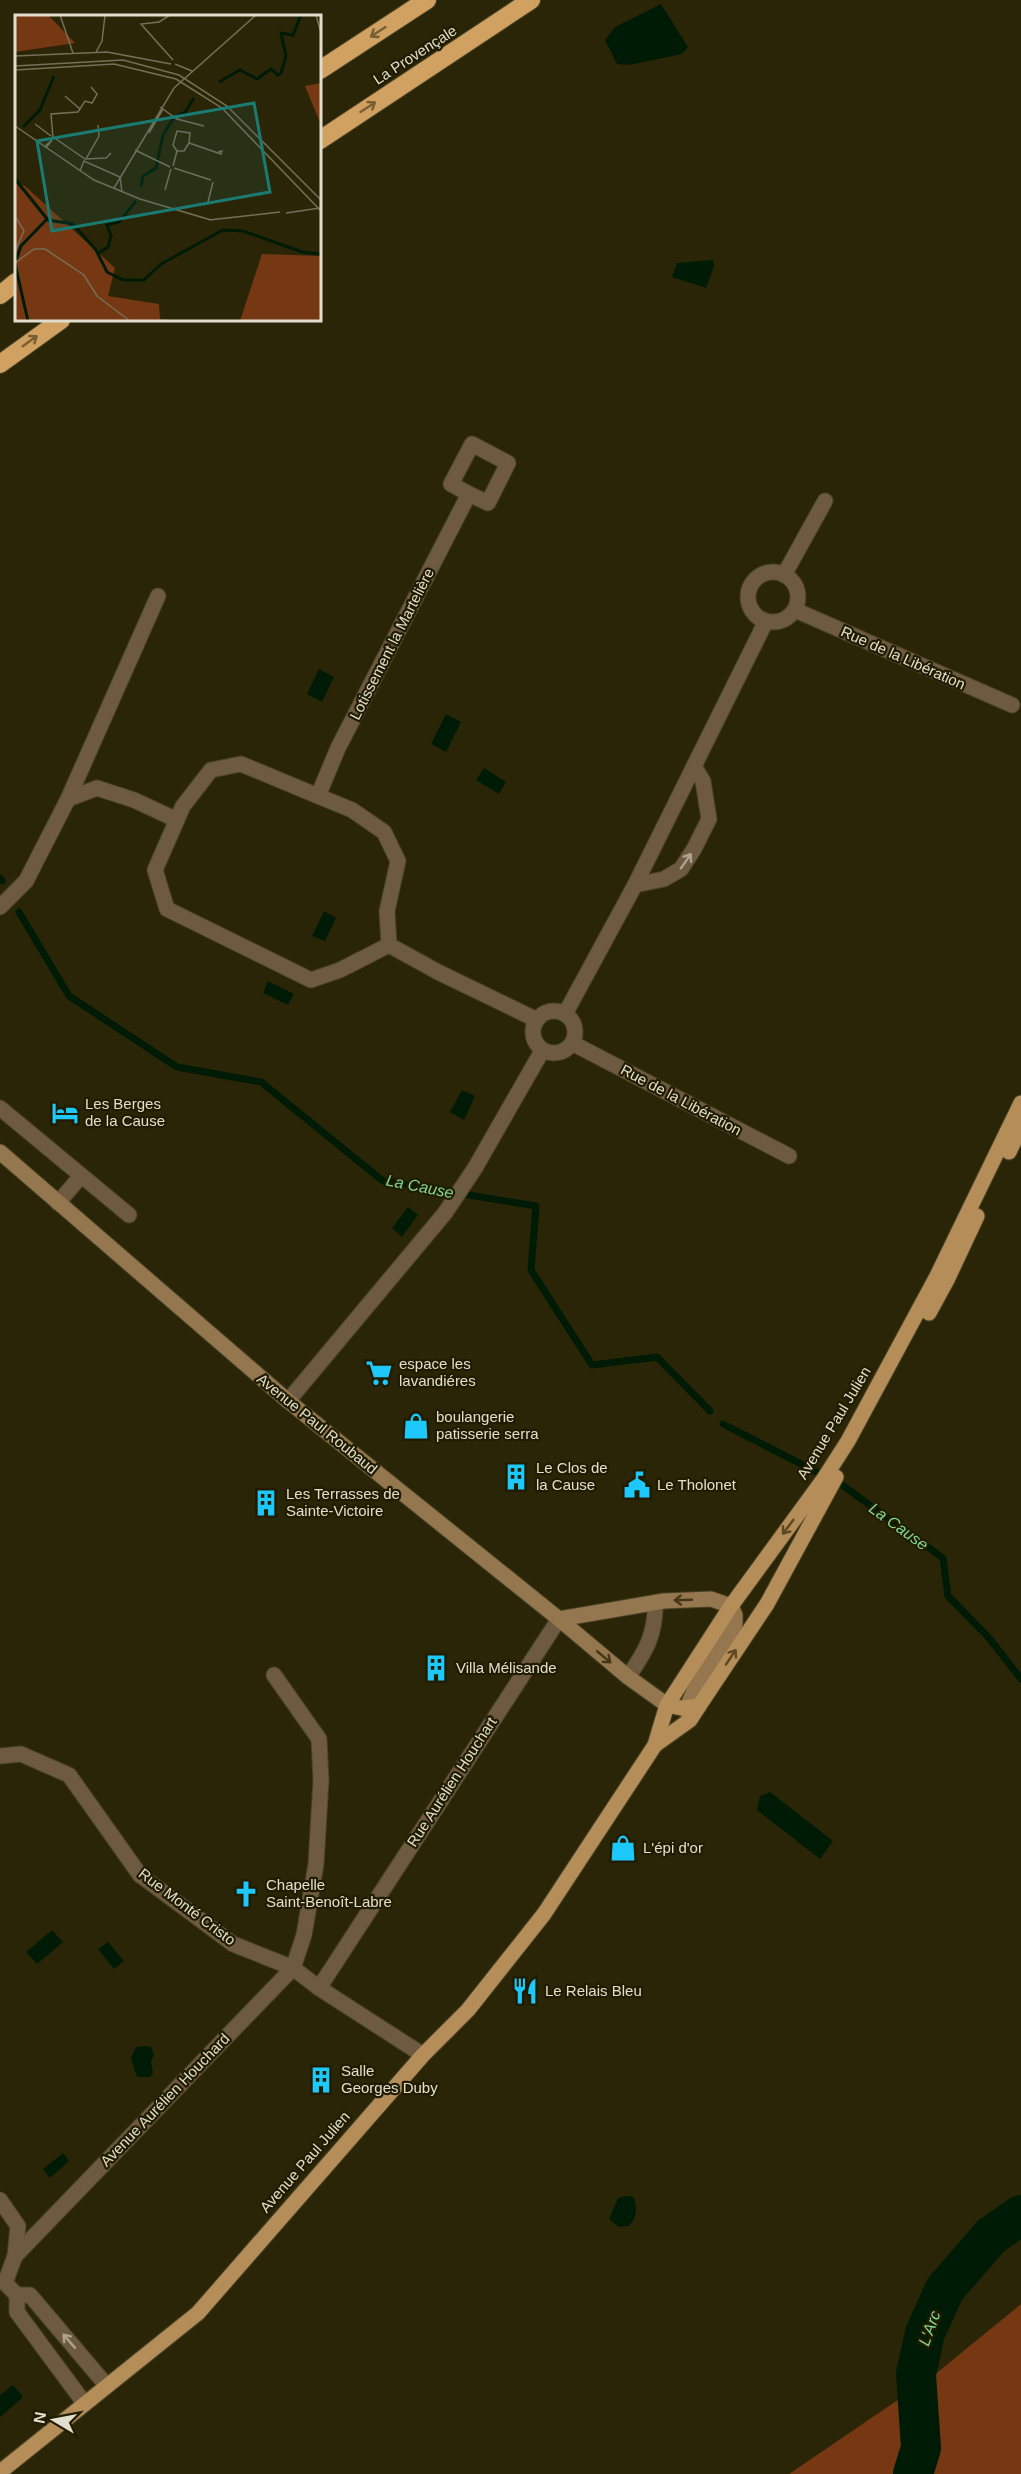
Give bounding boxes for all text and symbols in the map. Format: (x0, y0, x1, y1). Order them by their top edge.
inset map (15, 15, 321, 321)
street label: La Provençale (370, 21, 460, 88)
one-way arrow (370, 26, 387, 38)
one-way arrow (360, 101, 377, 114)
one-way arrow (22, 335, 38, 347)
street label: Lotissement la Martelière (346, 565, 437, 722)
street label: Rue de la Libération (838, 622, 968, 693)
one-way arrow (680, 854, 692, 870)
street label: Rue de la Libération (618, 1061, 744, 1139)
place label: Les Berges de la Cause (85, 1095, 165, 1129)
hotel icon: Les Berges de la Cause (50, 1098, 80, 1128)
water label: La Cause (385, 1172, 455, 1201)
place label: espace les lavandiéres (399, 1355, 476, 1389)
supermarket icon: espace les lavandiéres (364, 1358, 394, 1388)
street label: Avenue Paul Julien (793, 1363, 874, 1482)
street label: Avenue Paul Roubaud (254, 1370, 381, 1477)
place label: boulangerie patisserie serra (436, 1408, 539, 1442)
shop icon: boulangerie patisserie serra (401, 1411, 431, 1441)
place label: Le Clos de la Cause (536, 1459, 608, 1493)
building icon: Le Clos de la Cause (501, 1462, 531, 1492)
public building icon: Le Tholonet (622, 1470, 652, 1500)
place label: Le Tholonet (657, 1476, 737, 1493)
place label: Les Terrasses de Sainte-Victoire (286, 1485, 400, 1519)
building icon: Les Terrasses de Sainte-Victoire (251, 1488, 281, 1518)
water label: La Cause (866, 1499, 931, 1553)
one-way arrow (782, 1519, 794, 1535)
one-way arrow (674, 1595, 693, 1606)
one-way arrow (726, 1649, 738, 1666)
one-way arrow (596, 1650, 611, 1664)
building icon: Villa Mélisande (421, 1653, 451, 1683)
place label: Villa Mélisande (456, 1659, 557, 1676)
street label: Rue Aurélien Houchart (403, 1713, 500, 1850)
shop icon: L'épi d'or (608, 1833, 638, 1863)
place label: L'épi d'or (643, 1839, 703, 1856)
street label: Rue Monté Cristo (136, 1865, 239, 1949)
place label: Chapelle Saint-Benoît-Labre (266, 1876, 392, 1910)
church icon: Chapelle Saint-Benoît-Labre (231, 1879, 261, 1909)
restaurant icon: Le Relais Bleu (510, 1976, 540, 2006)
place label: Le Relais Bleu (545, 1982, 642, 1999)
street label: Avenue Aurélien Houchard (97, 2030, 233, 2170)
place label: Salle Georges Duby (341, 2062, 438, 2096)
building icon: Salle Georges Duby (306, 2065, 336, 2095)
street label: Avenue Paul Julien (256, 2108, 353, 2216)
water label: L'Arc (915, 2308, 944, 2348)
one-way arrow (63, 2333, 76, 2349)
north arrow (24, 2390, 84, 2450)
text: N (30, 2410, 49, 2425)

